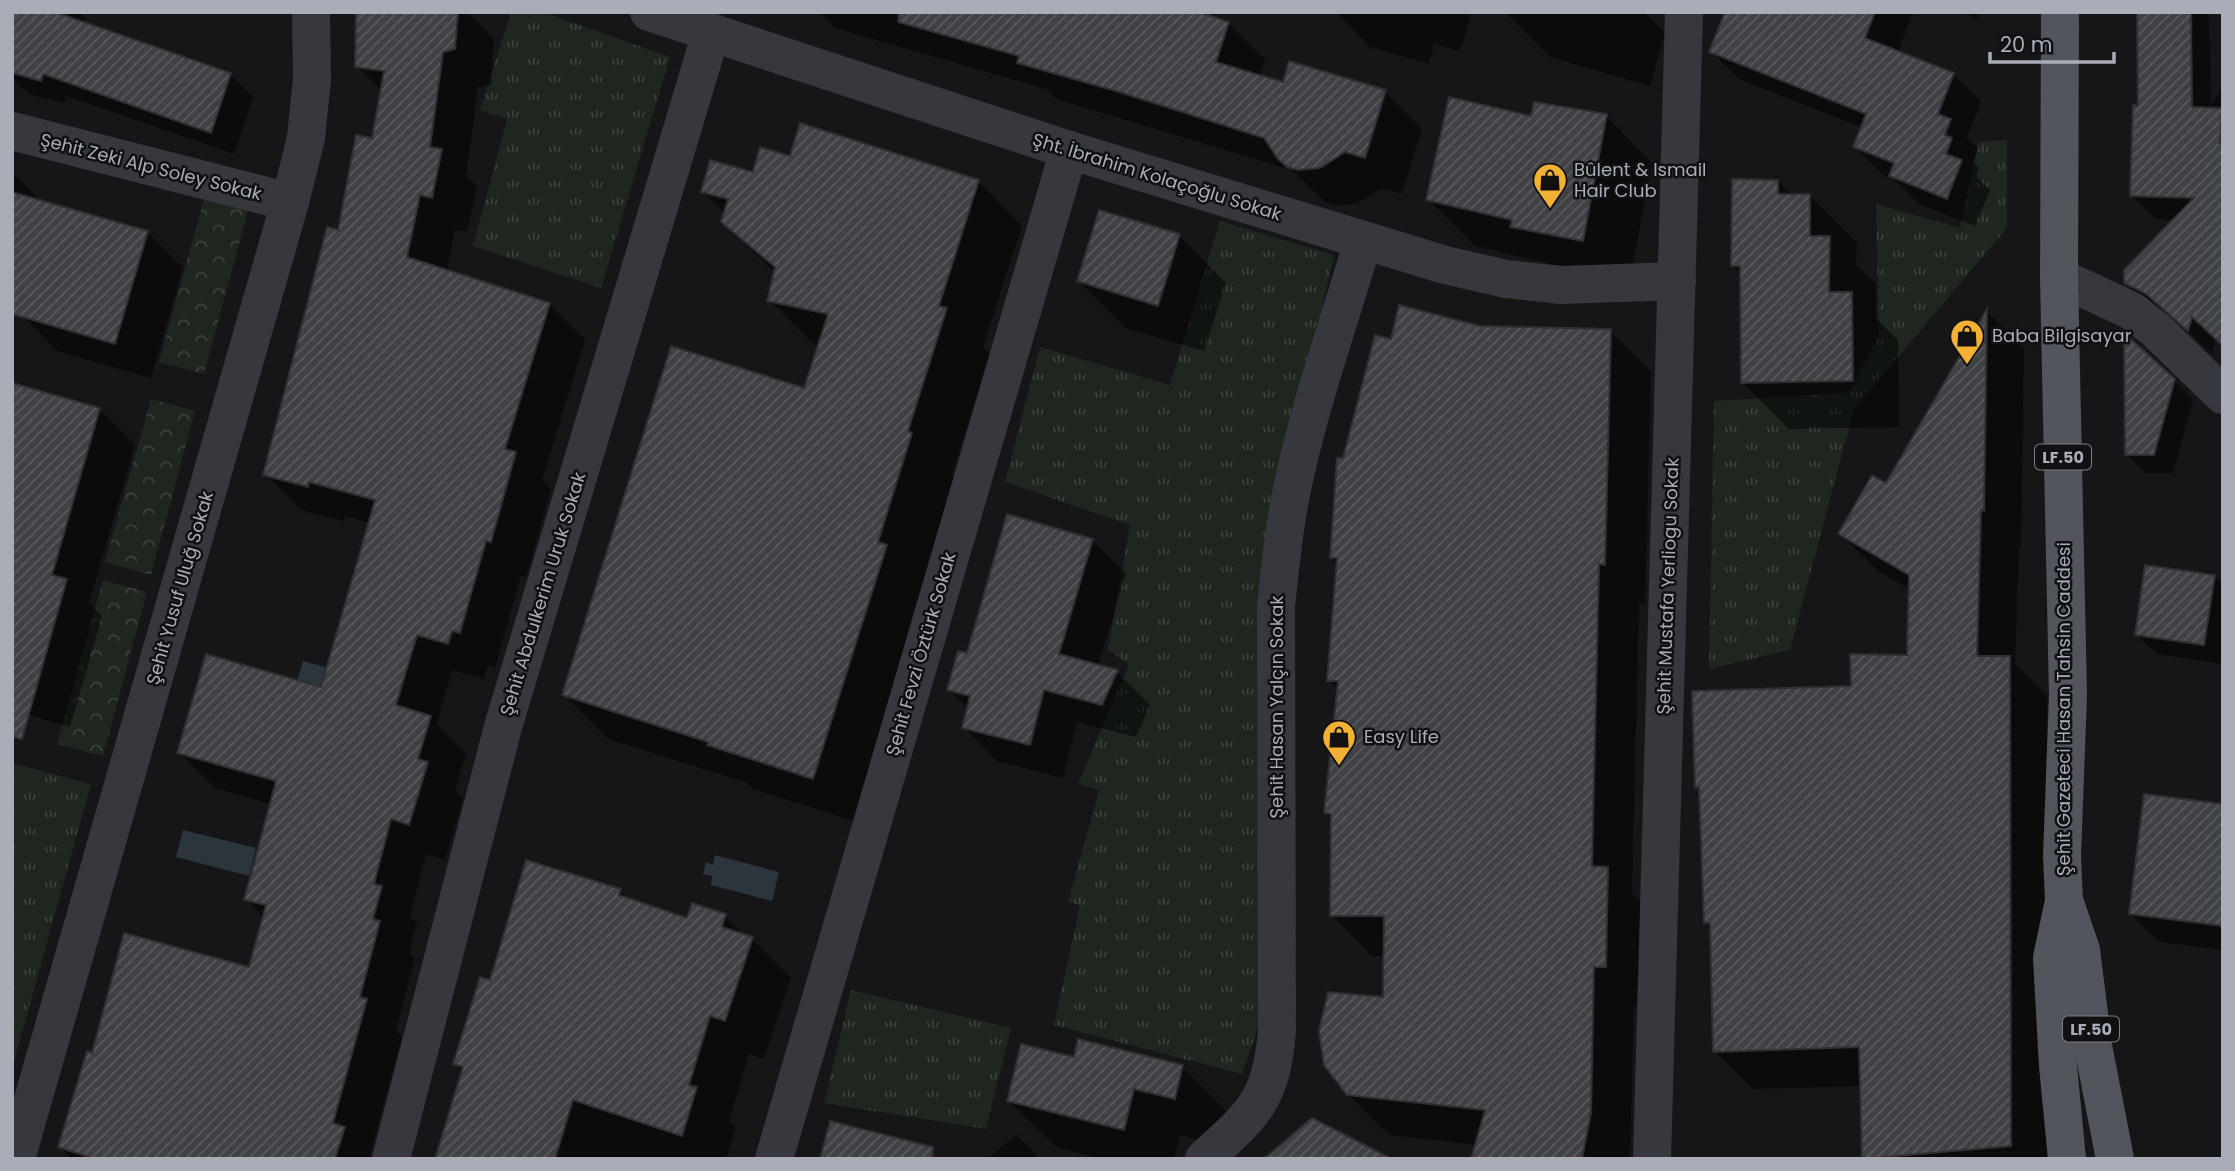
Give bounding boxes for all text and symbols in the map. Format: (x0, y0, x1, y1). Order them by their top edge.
scale bar (1990, 21, 2114, 65)
text: 20 m (2000, 30, 2053, 59)
street label: Şehit Zeki Alp Soley Sokak (38, 127, 265, 206)
street label: Şht. İbrahim Kolaçoğlu Sokak (1030, 127, 1285, 227)
place label: Bûlent & Ismail Hair Club (1574, 157, 1707, 203)
shop icon: Bûlent & Ismail Hair Club (1531, 161, 1569, 210)
shop icon: Baba Bilgisayar (1948, 317, 1986, 366)
place label: Baba Bilgisayar (1992, 323, 2132, 348)
road number: LF.50 (2035, 445, 2091, 470)
street label: Şehit Mustafa Yerliogu Sokak (1651, 456, 1685, 715)
street label: Şehit Abdulkerim Uruk Sokak (493, 468, 592, 719)
street label: Şehit Yusuf Uluğ Sokak (140, 487, 219, 688)
street label: Şehit Gazeteci Hasan Tahsin Caddesi (2051, 542, 2076, 876)
street label: Şehit Fevzi Öztürk Sokak (879, 548, 962, 759)
street label: Şehit Hasan Yalçın Sokak (1264, 595, 1289, 819)
shop icon: Easy Life (1320, 718, 1358, 767)
place label: Easy Life (1364, 724, 1439, 749)
road number: LF.50 (2063, 1016, 2119, 1042)

